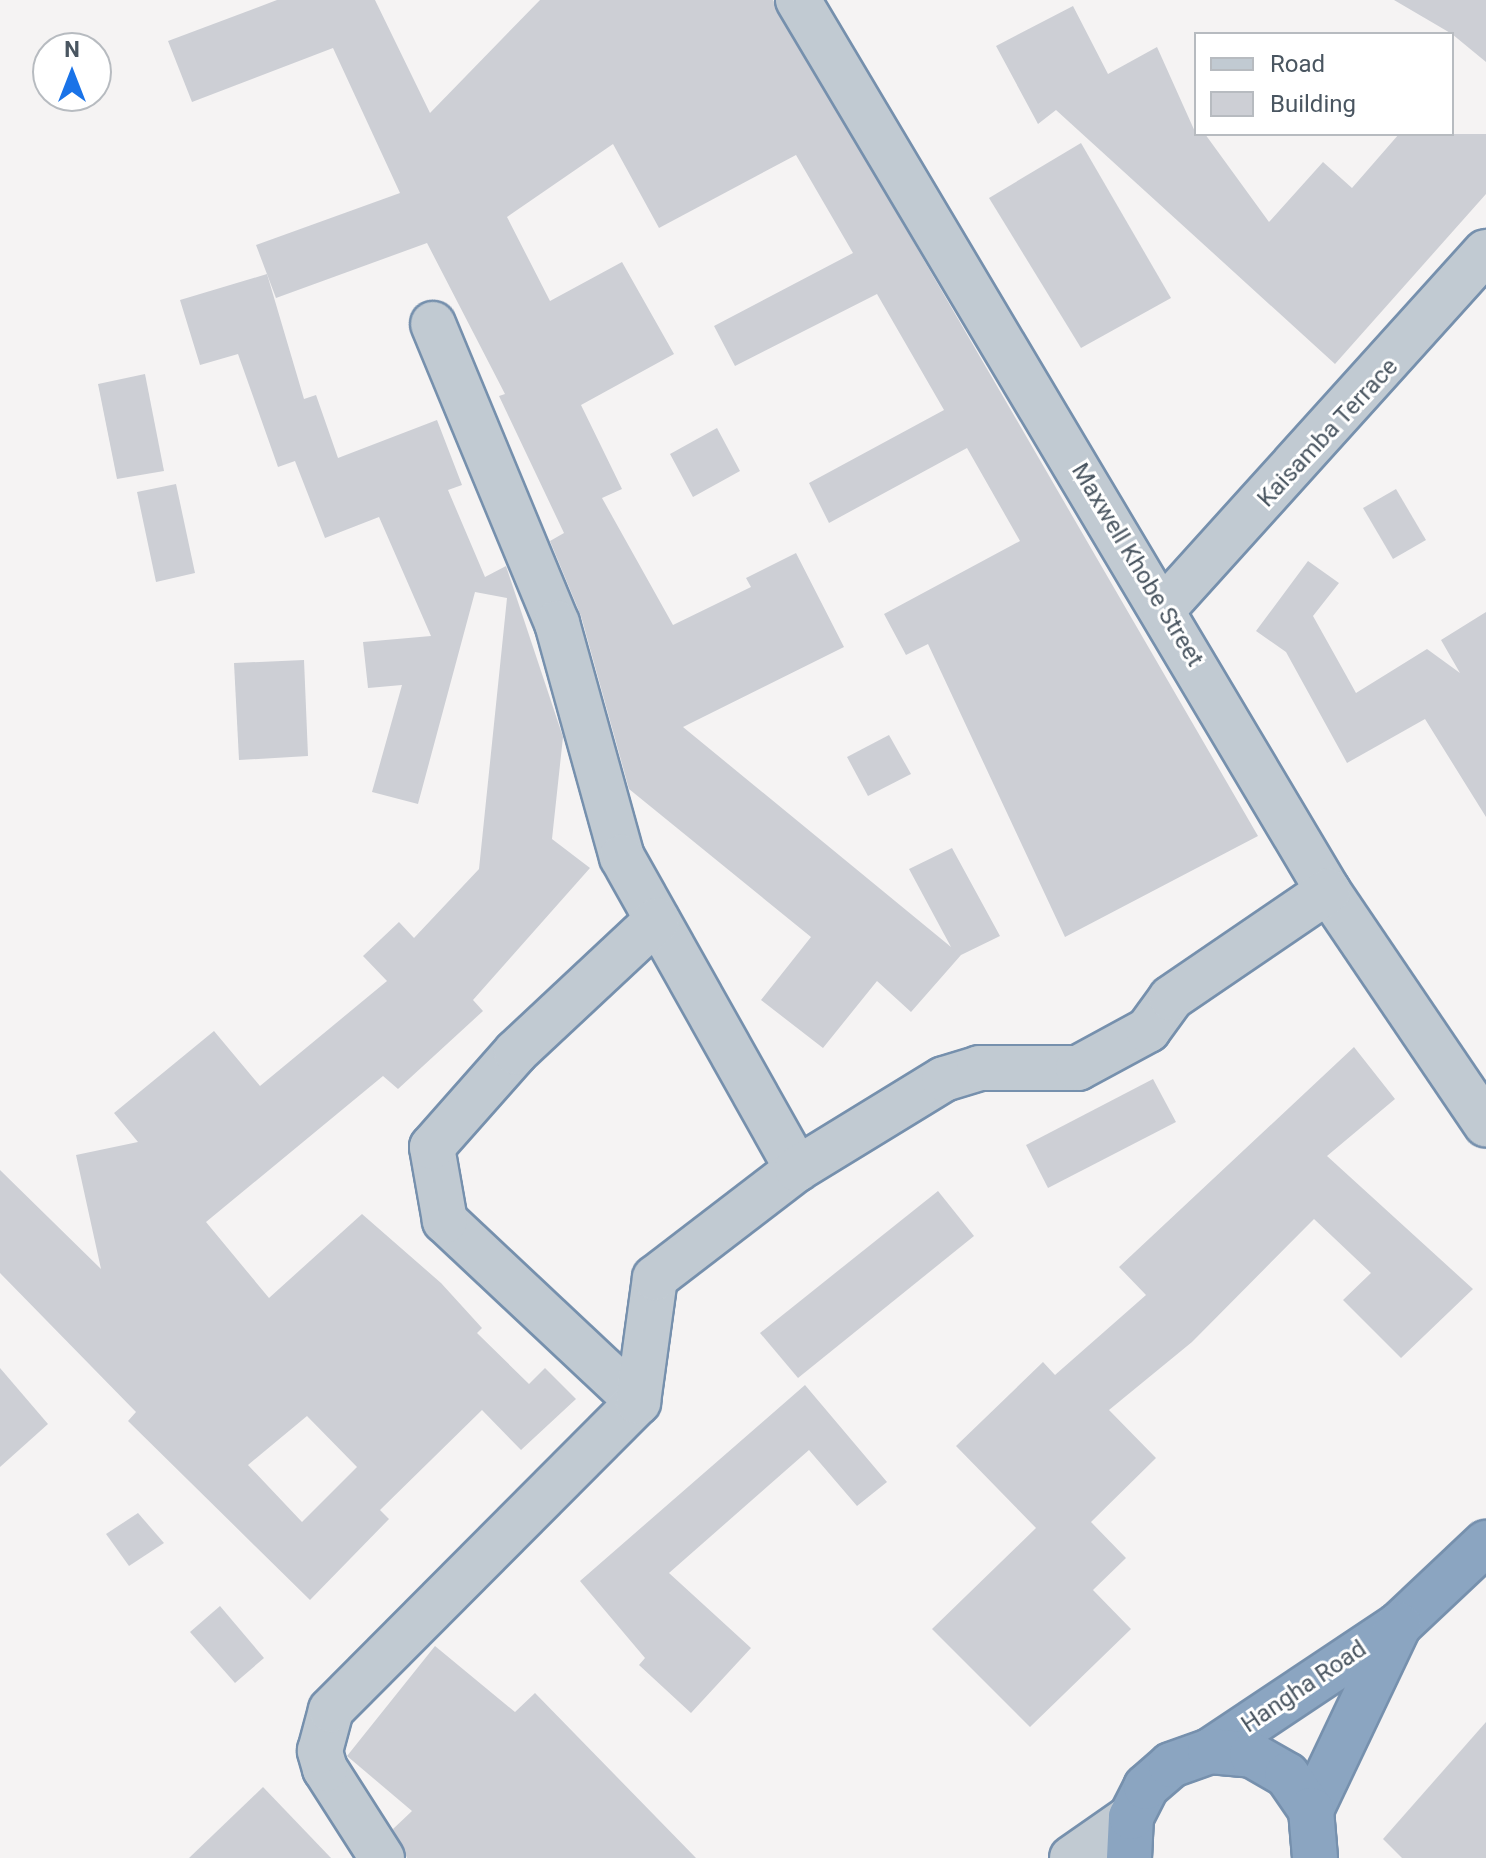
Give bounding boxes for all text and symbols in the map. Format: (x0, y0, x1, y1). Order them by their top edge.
north arrow (32, 32, 112, 112)
legend (1194, 32, 1454, 136)
text: N (64, 37, 80, 62)
text: Road (1270, 50, 1325, 78)
text: Building (1270, 90, 1356, 118)
street label: Kaisamba Terrace (1252, 353, 1404, 513)
street label: Maxwell Khobe Street (1065, 458, 1209, 672)
street label: Hangha Road (1236, 1635, 1372, 1739)

